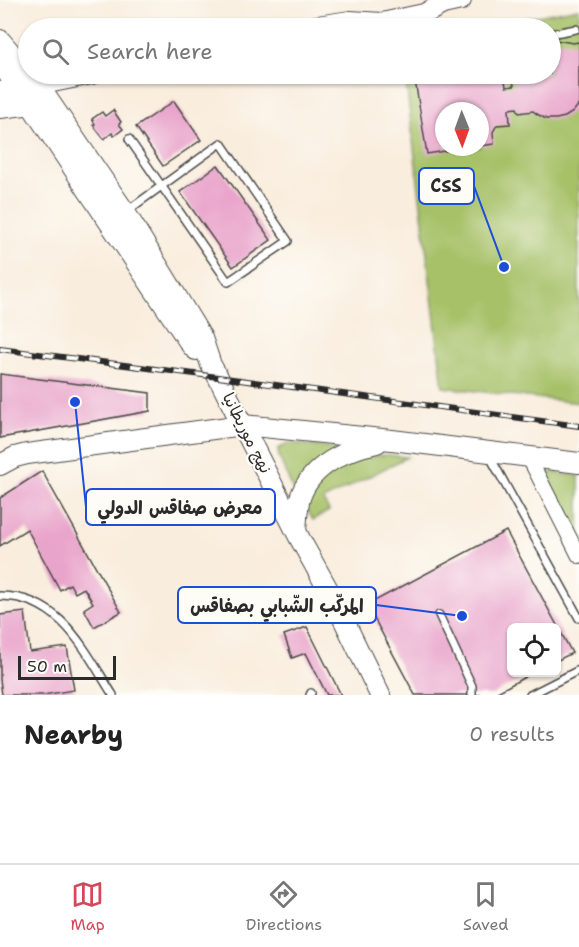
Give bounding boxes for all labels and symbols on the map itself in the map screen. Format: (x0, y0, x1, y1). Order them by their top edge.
north arrow (435, 102, 489, 156)
callout: CSS (419, 168, 474, 204)
text: CSS (430, 174, 462, 198)
street label: نهج موريطانيا (218, 389, 276, 477)
callout: معرض صفاقس الدولي (86, 489, 275, 525)
text: معرض صفاقس الدولي (97, 496, 263, 524)
callout: المركّب الشّبابي بصفاقس (178, 587, 376, 623)
text: المركّب الشّبابي بصفاقس (190, 593, 364, 622)
scale bar (18, 653, 116, 680)

